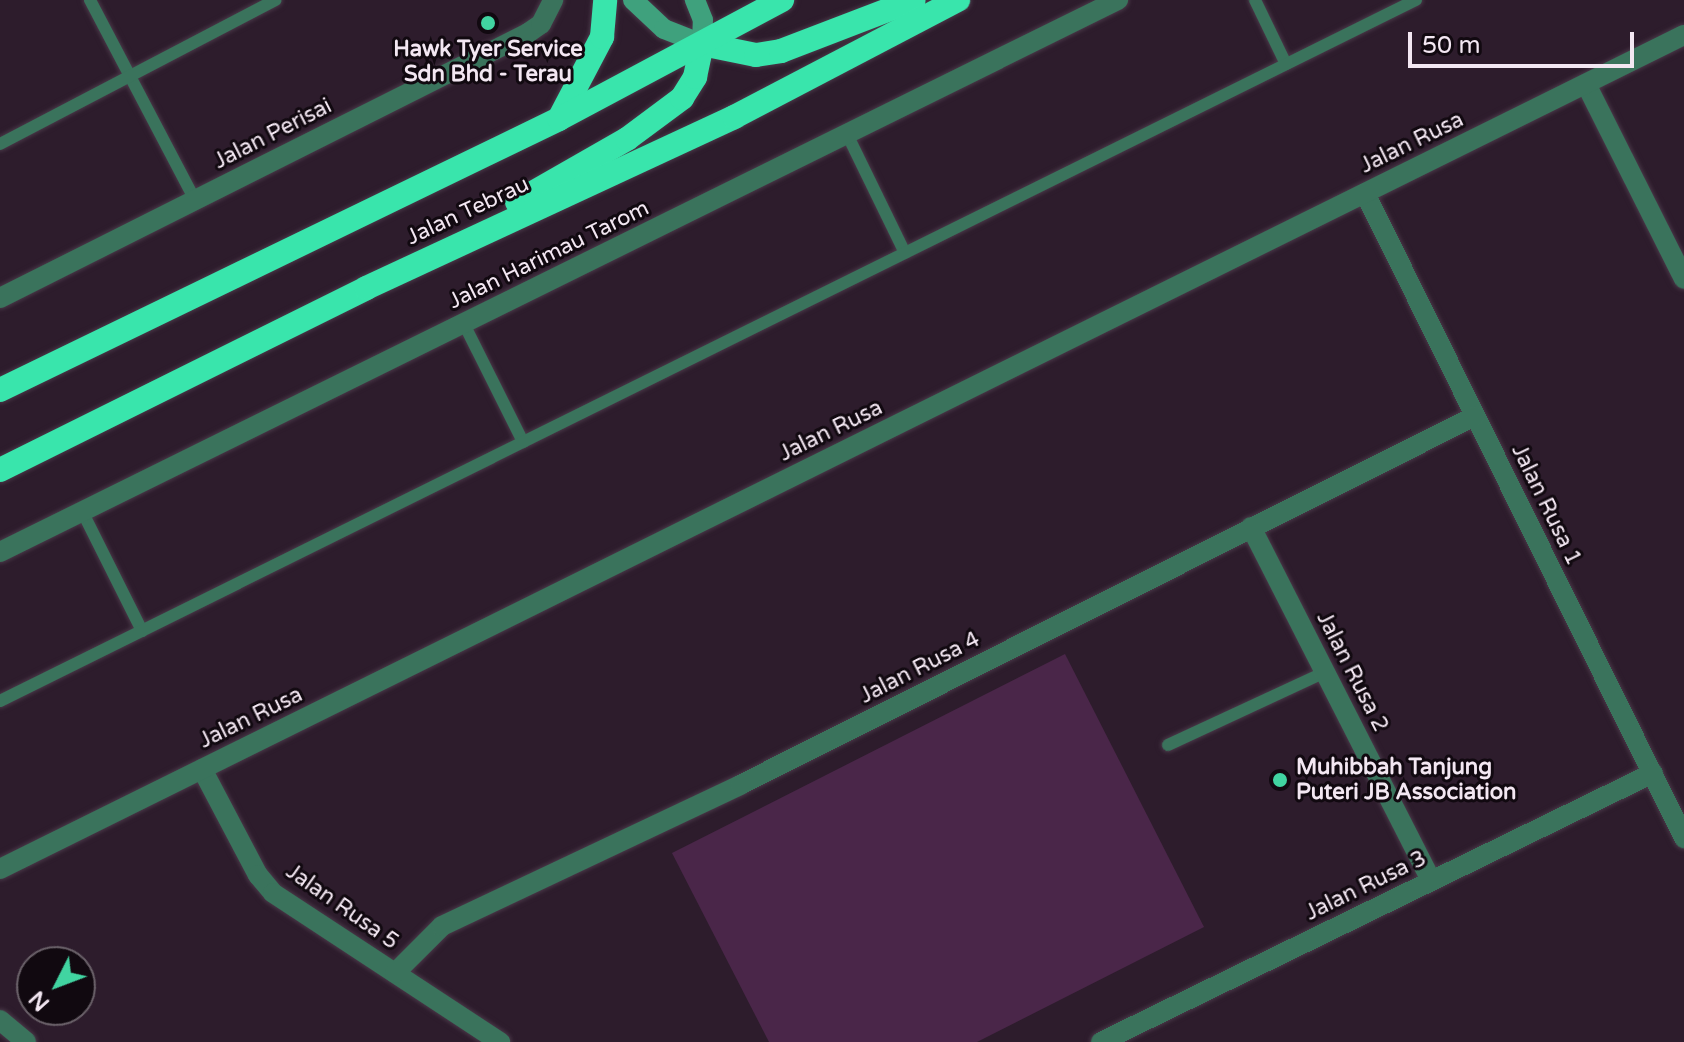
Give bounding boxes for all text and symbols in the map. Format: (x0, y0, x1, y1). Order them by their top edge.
marker: Hawk Tyer Service Sdn Bhd - Terau (479, 14, 497, 32)
scale bar (1412, 16, 1638, 66)
text: 50 m (1422, 31, 1480, 60)
place label: Hawk Tyer Service Sdn Bhd - Terau (393, 36, 583, 88)
street label: Jalan Perisai (210, 93, 336, 175)
street label: Jalan Rusa (1356, 107, 1468, 179)
street label: Jalan Tebrau (403, 171, 533, 251)
street label: Jalan Harimau Tarom (444, 195, 654, 315)
street label: Jalan Rusa (775, 395, 887, 467)
street label: Jalan Rusa 1 (1505, 440, 1587, 570)
street label: Jalan Rusa 2 (1310, 608, 1394, 736)
street label: Jalan Rusa 4 (856, 626, 984, 710)
street label: Jalan Rusa (195, 682, 307, 754)
place label: Muhibbah Tanjung Puteri JB Association (1296, 754, 1516, 806)
marker: Muhibbah Tanjung Puteri JB Association (1271, 771, 1289, 789)
street label: Jalan Rusa 3 (1301, 845, 1431, 927)
street label: Jalan Rusa 5 (281, 859, 403, 955)
north arrow (16, 946, 96, 1026)
text: N (24, 985, 55, 1016)

